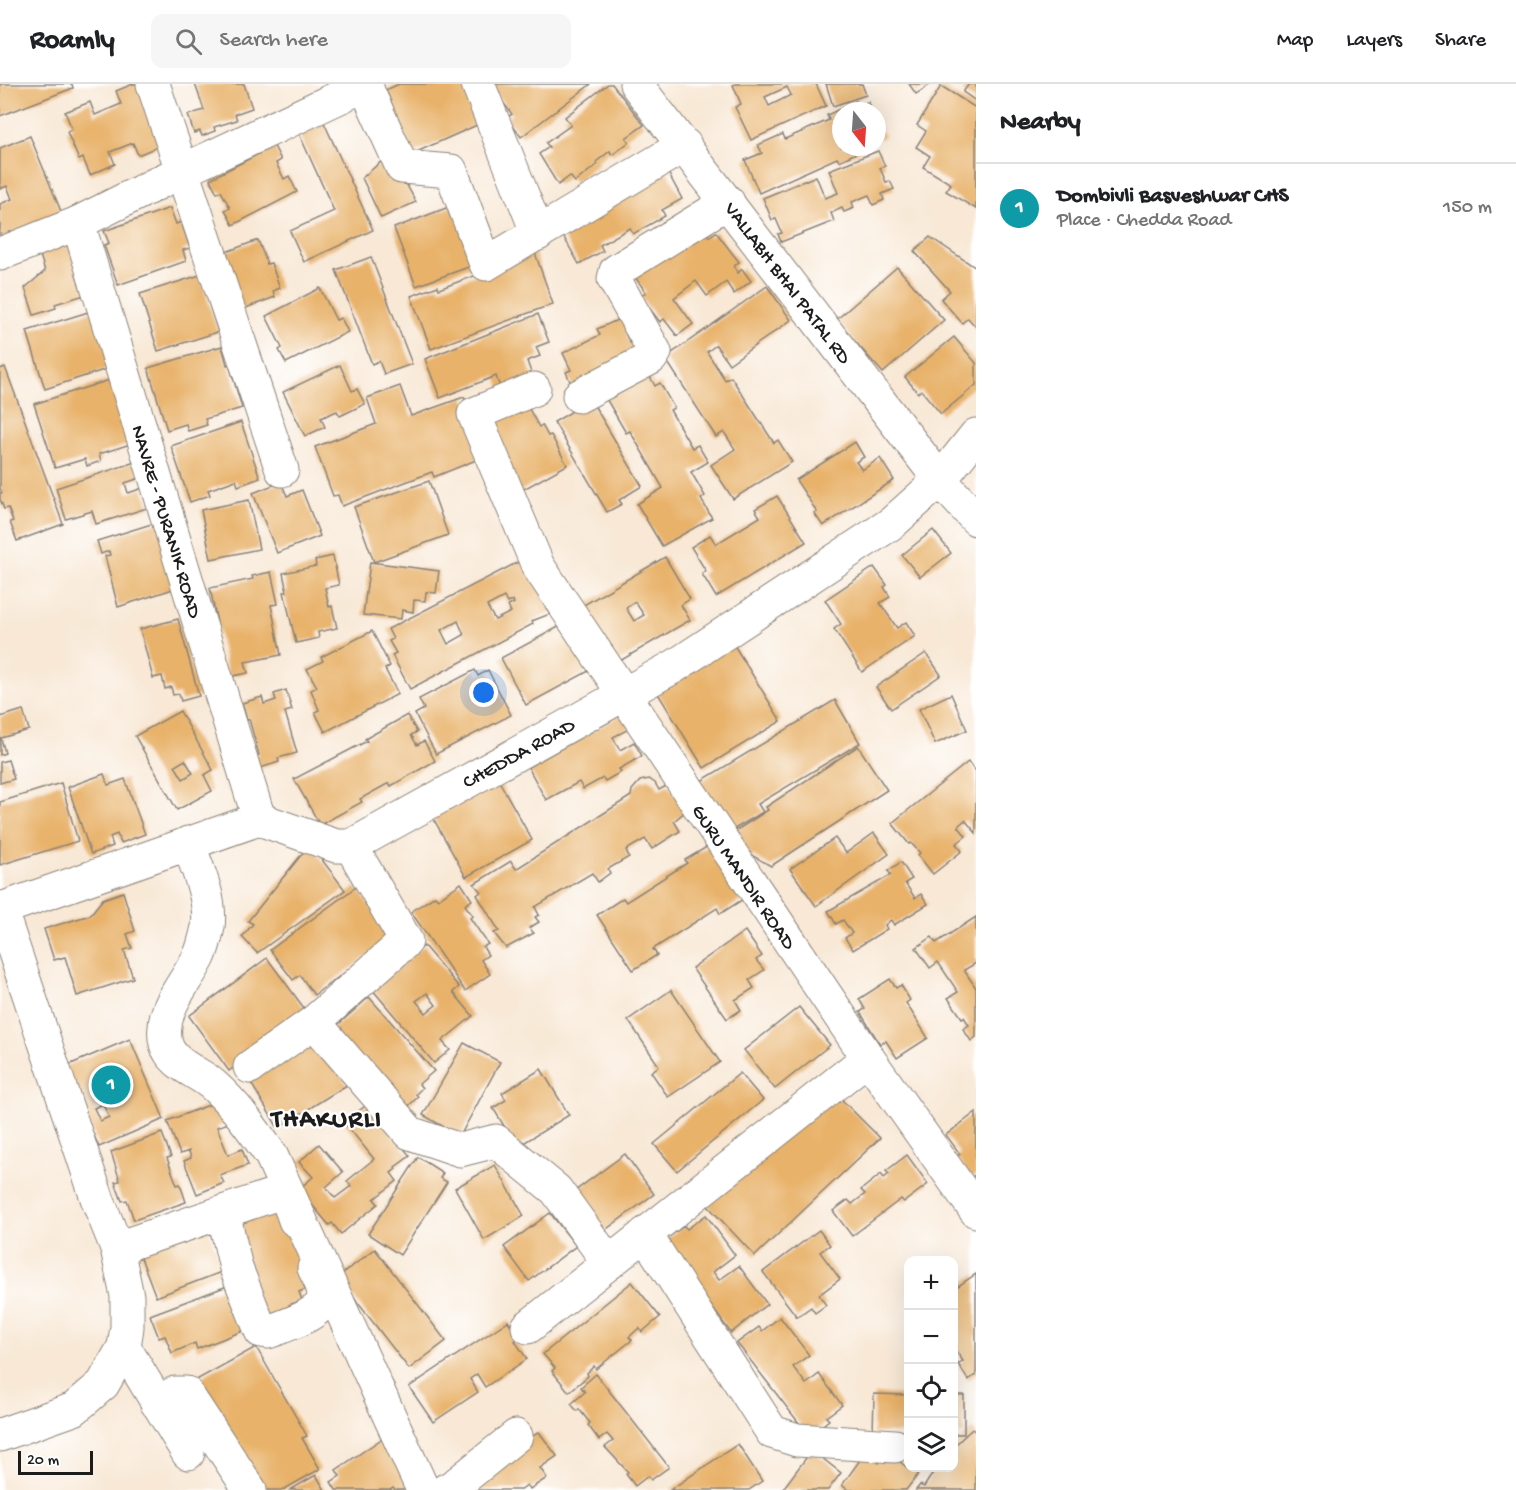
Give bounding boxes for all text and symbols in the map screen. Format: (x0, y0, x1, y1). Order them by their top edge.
search box (151, 14, 571, 68)
text: Roamly (30, 25, 115, 58)
icon: search (172, 25, 205, 58)
text: Search here (220, 28, 328, 54)
text: Map (1277, 29, 1313, 54)
text: Layers (1346, 29, 1402, 54)
text: Share (1435, 29, 1486, 54)
north arrow (832, 102, 886, 156)
text: Nearby (1000, 108, 1081, 139)
text: Dombivli Basveshwar CHS (1057, 184, 1289, 210)
text: 1 (1015, 197, 1024, 220)
text: 150 m (1443, 197, 1492, 220)
street label: VALLABH BHAI PATAL RD (717, 198, 855, 370)
text: Place · Chedda Road (1057, 210, 1231, 233)
street label: NAVRE - PURANIK ROAD (124, 423, 205, 622)
your location (469, 678, 498, 707)
street label: CHEDDA ROAD (460, 714, 581, 795)
street label: GURU MANDIR ROAD (685, 801, 800, 956)
pin: 1 (92, 1062, 130, 1108)
district label: THAKURLI (270, 1106, 382, 1137)
map controls (904, 1256, 958, 1472)
button: + (904, 1256, 958, 1310)
button: − (904, 1310, 958, 1364)
button: locate (904, 1364, 958, 1418)
button: layers (904, 1418, 958, 1472)
scale bar (18, 1448, 93, 1476)
text: 20 m (27, 1452, 59, 1471)

